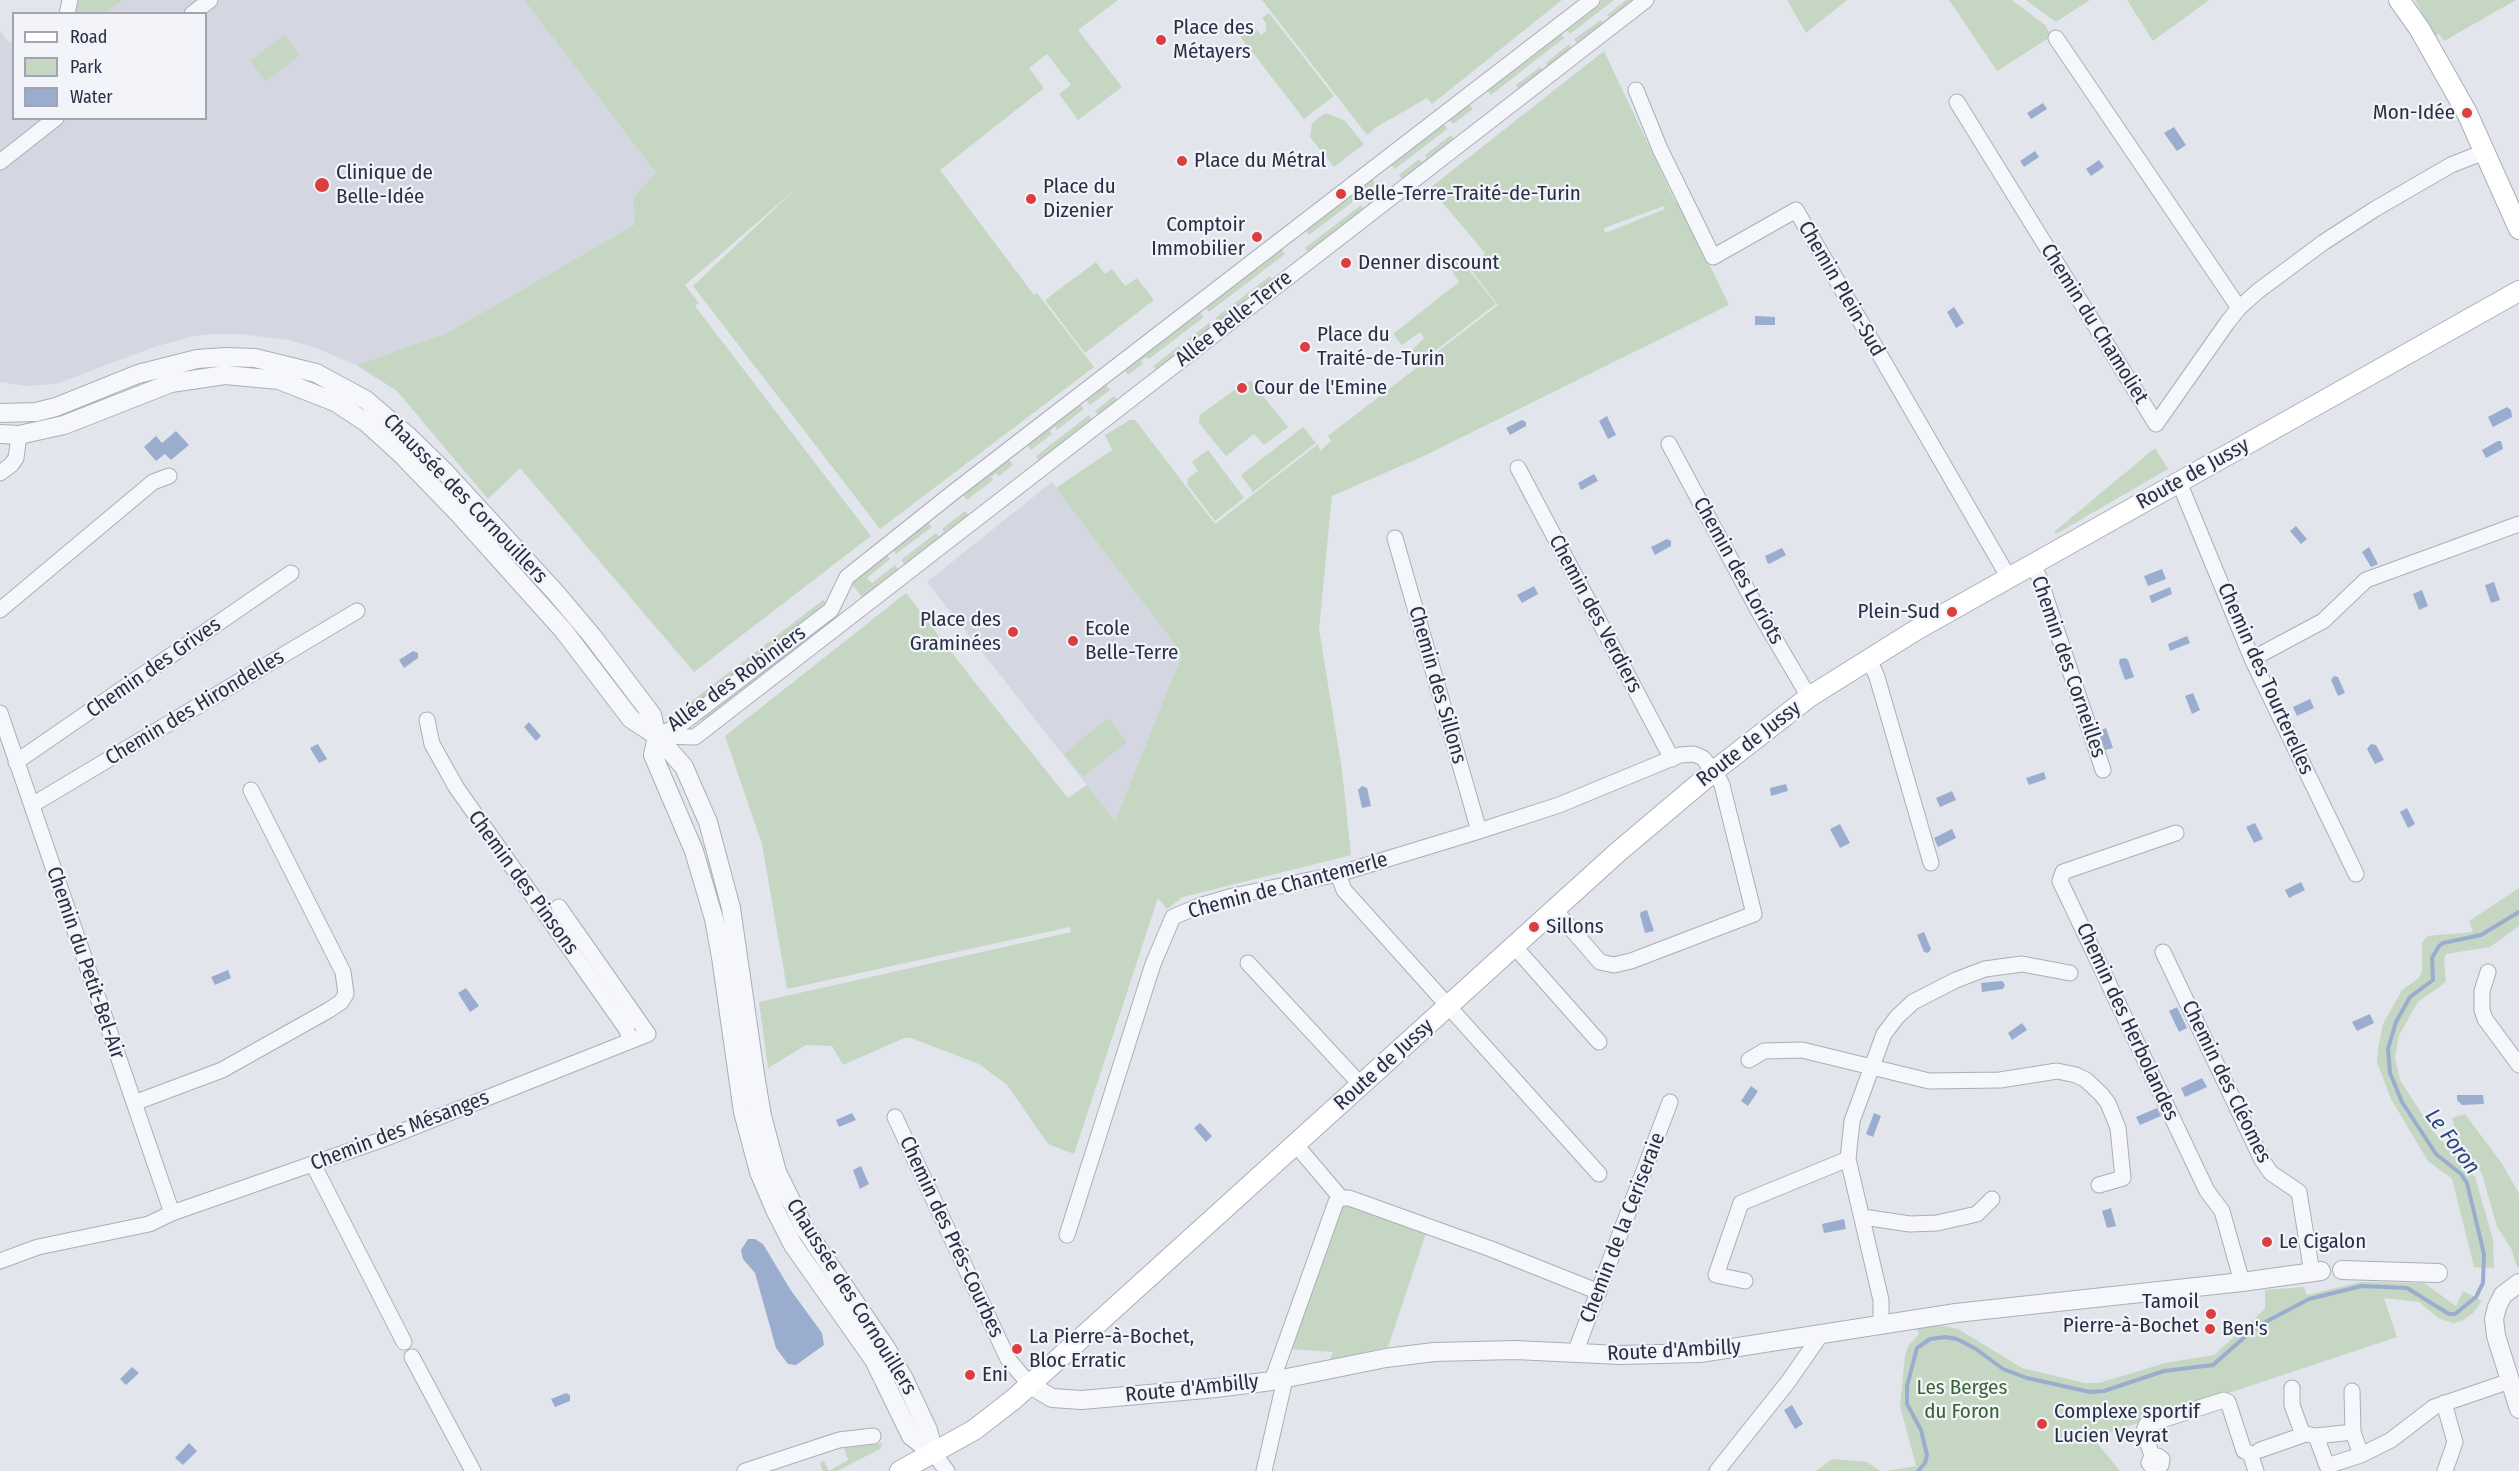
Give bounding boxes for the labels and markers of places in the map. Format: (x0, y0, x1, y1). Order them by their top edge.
place label: Place des Métayers (1173, 15, 1254, 65)
marker: Place des Métayers (1154, 33, 1168, 47)
place label: Mon-Idée (2373, 100, 2455, 126)
marker: Mon-Idée (2460, 106, 2474, 120)
place label: Place du Métral (1194, 148, 1326, 174)
marker: Place du Métral (1175, 154, 1189, 168)
place label: Clinique de Belle-Idée (336, 160, 433, 210)
place label: Place du Dizenier (1043, 174, 1116, 224)
marker: Clinique de Belle-Idée (313, 176, 331, 194)
place label: Belle-Terre-Traité-de-Turin (1353, 181, 1581, 207)
marker: Belle-Terre-Traité-de-Turin (1334, 187, 1348, 201)
marker: Place du Dizenier (1024, 192, 1038, 206)
place label: Comptoir Immobilier (1151, 212, 1245, 262)
marker: Comptoir Immobilier (1250, 230, 1264, 244)
place label: Denner discount (1358, 250, 1499, 276)
marker: Denner discount (1339, 256, 1353, 270)
place label: Place du Traité-de-Turin (1317, 322, 1445, 372)
marker: Place du Traité-de-Turin (1298, 340, 1312, 354)
place label: Cour de l'Emine (1254, 375, 1387, 401)
marker: Cour de l'Emine (1235, 381, 1249, 395)
place label: Plein-Sud (1857, 599, 1940, 625)
marker: Plein-Sud (1945, 605, 1959, 619)
place label: Place des Graminées (910, 607, 1001, 657)
place label: Ecole Belle-Terre (1085, 616, 1178, 666)
marker: Place des Graminées (1006, 625, 1020, 639)
marker: Ecole Belle-Terre (1066, 634, 1080, 648)
place label: Sillons (1546, 914, 1604, 940)
marker: Sillons (1527, 920, 1541, 934)
place label: Le Cigalon (2279, 1229, 2366, 1255)
marker: Le Cigalon (2260, 1235, 2274, 1249)
place label: Tamoil Pierre-à-Bochet (2063, 1289, 2199, 1339)
marker: Tamoil Pierre-à-Bochet (2204, 1307, 2218, 1321)
place label: Ben's (2222, 1316, 2268, 1342)
marker: Ben's (2203, 1322, 2217, 1336)
place label: La Pierre-à-Bochet, Bloc Erratic (1029, 1324, 1194, 1374)
marker: La Pierre-à-Bochet, Bloc Erratic (1010, 1342, 1024, 1356)
place label: Eni (982, 1362, 1008, 1388)
marker: Eni (963, 1368, 977, 1382)
place label: Complexe sportif Lucien Veyrat (2054, 1399, 2200, 1449)
marker: Complexe sportif Lucien Veyrat (2035, 1417, 2049, 1431)

